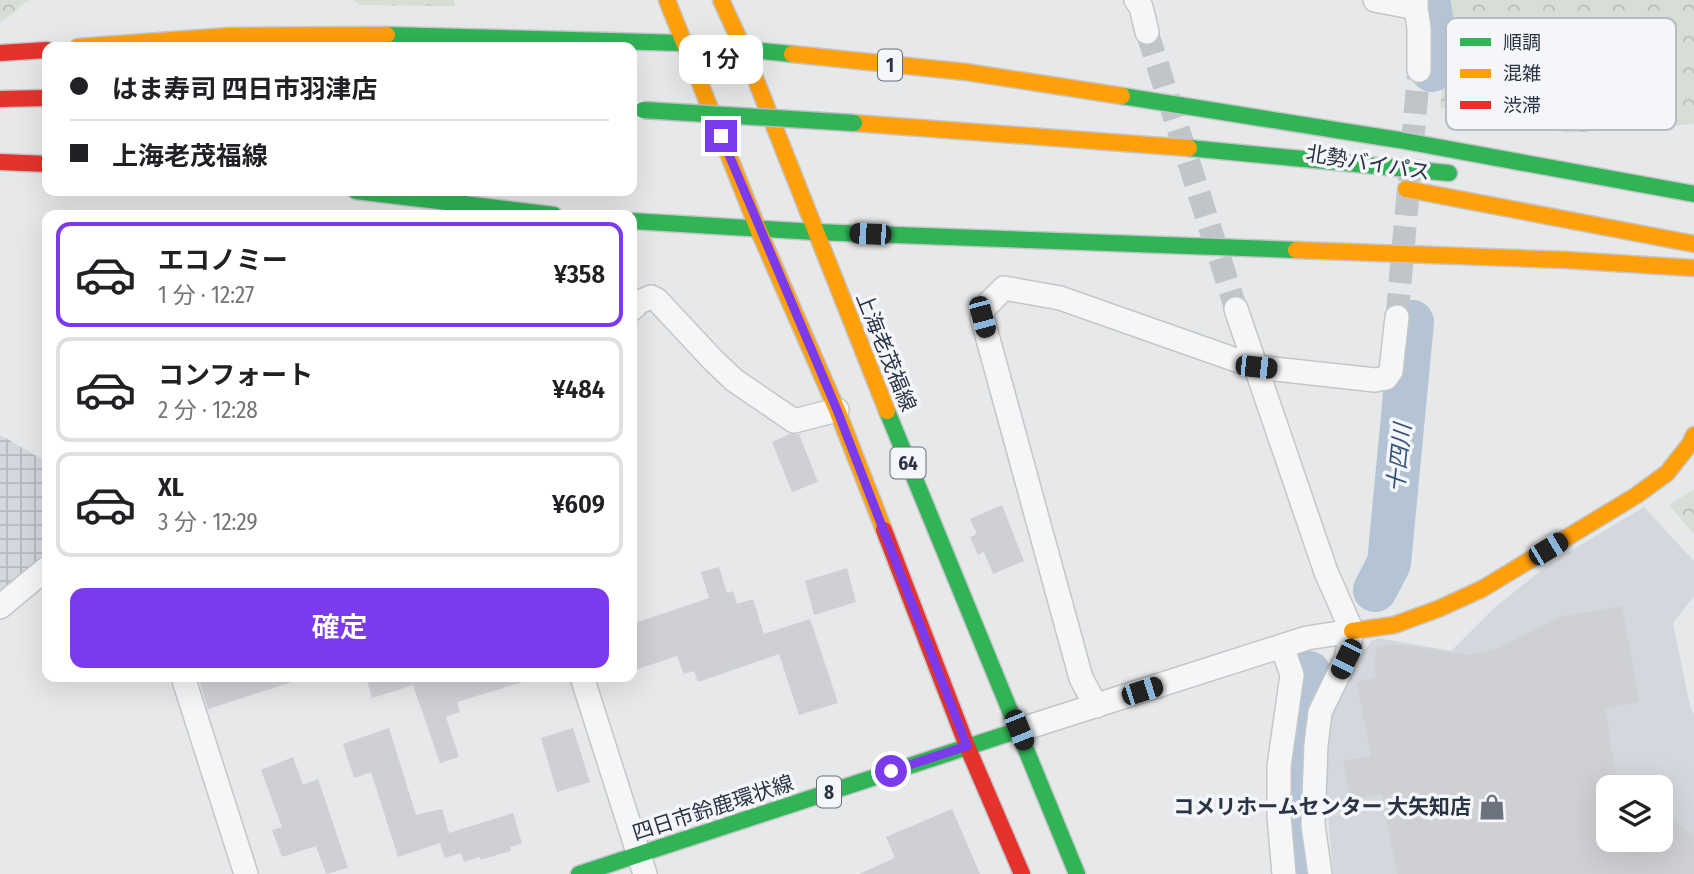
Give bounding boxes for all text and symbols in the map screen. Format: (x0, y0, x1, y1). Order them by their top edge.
legend (1446, 18, 1676, 130)
text: 順調 (1503, 31, 1541, 54)
callout: 1 分 (679, 34, 763, 83)
text: 1 分 (702, 45, 740, 73)
road number: 1 (878, 50, 902, 80)
text: 混雑 (1503, 62, 1541, 85)
text: はま寿司 四日市羽津店 (112, 74, 377, 105)
text: 渋滞 (1503, 94, 1541, 117)
route end (705, 120, 737, 152)
street label: 北勢バイパス (1304, 140, 1432, 186)
text: 上海老茂福線 (112, 141, 268, 172)
car (849, 223, 892, 245)
icon: car (74, 243, 137, 306)
text: エコノミー (158, 245, 288, 276)
text: ¥358 (554, 259, 605, 290)
text: 1 分 · 12:27 (158, 281, 254, 309)
street label: 上海老茂福線 (850, 289, 922, 415)
car (967, 294, 998, 340)
car (1235, 354, 1278, 380)
icon: car (74, 358, 137, 421)
text: コンフォート (158, 360, 313, 391)
text: ¥484 (552, 374, 605, 405)
text: 2 分 · 12:28 (158, 396, 258, 424)
water label: 十四川 (1381, 419, 1417, 494)
road number: 64 (890, 447, 926, 478)
text: XL (158, 472, 184, 503)
icon: car (74, 473, 137, 536)
text: ¥609 (552, 489, 605, 520)
text: 3 分 · 12:29 (158, 508, 258, 536)
car (1525, 529, 1572, 569)
button: 確定 (70, 588, 609, 668)
car (1328, 636, 1365, 682)
car (1119, 675, 1166, 707)
car (1002, 707, 1037, 753)
route start (875, 755, 907, 787)
street label: 四日市鈴鹿環状線 (629, 770, 797, 846)
map controls (1596, 775, 1673, 852)
button: layers (1596, 775, 1673, 852)
road number: 8 (817, 776, 841, 807)
shop icon: コメリホームセンター 大矢知店 (1477, 792, 1507, 822)
place label: コメリホームセンター 大矢知店 (1173, 794, 1471, 820)

